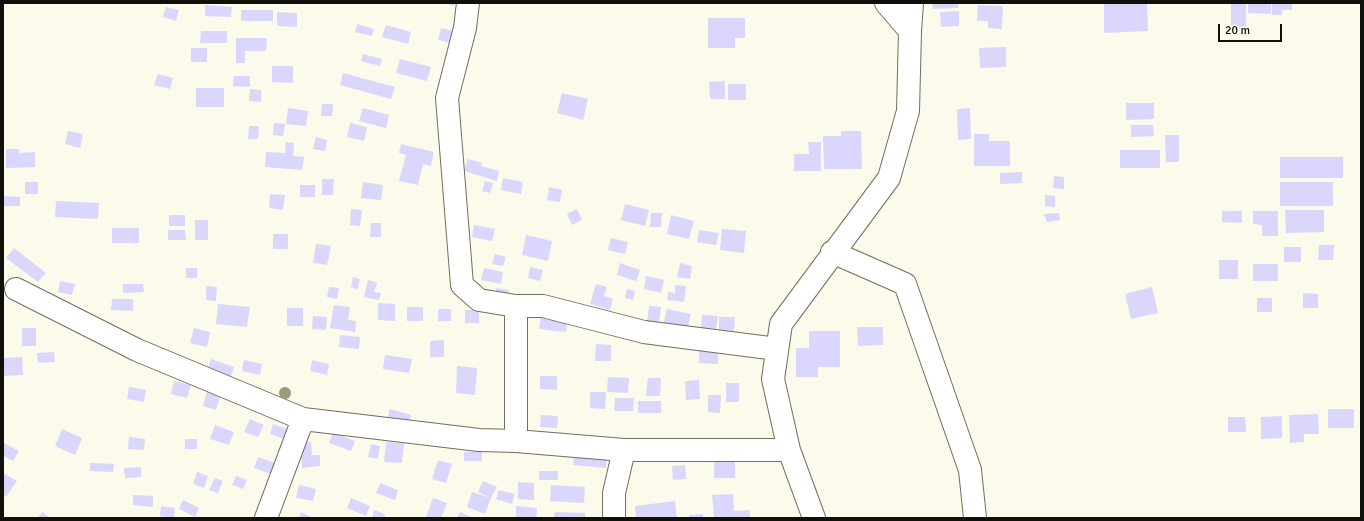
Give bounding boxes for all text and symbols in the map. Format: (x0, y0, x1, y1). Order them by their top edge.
scale bar (1220, 16, 1284, 42)
text: 20 m (1225, 23, 1250, 38)

